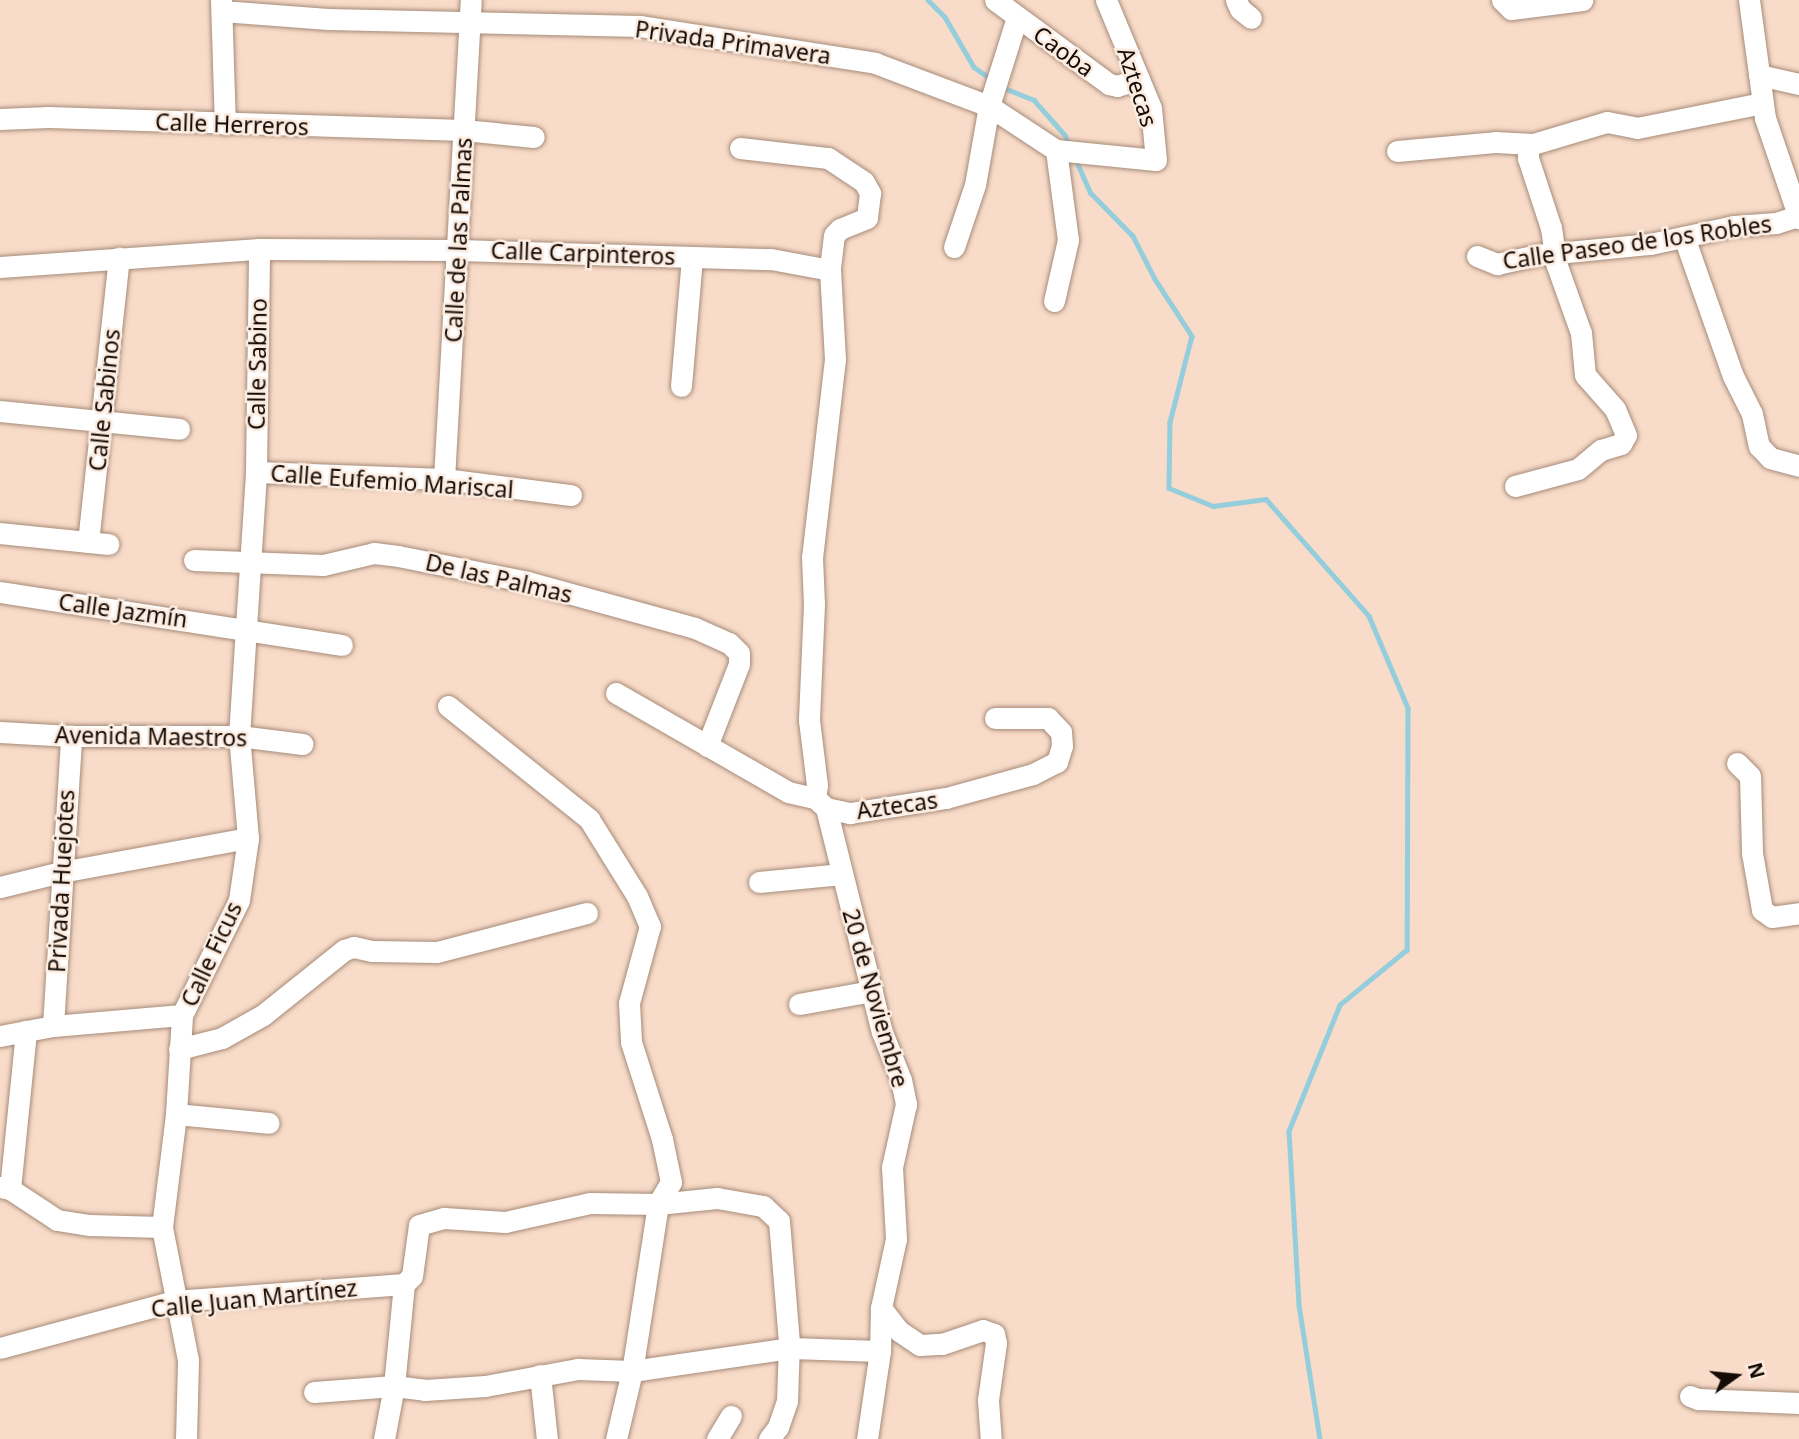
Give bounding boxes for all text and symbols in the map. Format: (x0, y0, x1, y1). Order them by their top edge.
street label: Privada Primavera (633, 15, 833, 69)
street label: Caoba (1028, 20, 1100, 82)
street label: Aztecas (1112, 44, 1164, 130)
street label: Calle Herreros (155, 108, 309, 140)
street label: Calle de las Palmas (439, 137, 477, 343)
street label: Calle Paseo de los Robles (1501, 209, 1773, 275)
street label: Calle Carpinteros (490, 236, 676, 270)
street label: Calle Sabino (242, 298, 272, 430)
street label: Calle Sabinos (83, 327, 125, 473)
street label: Calle Eufemio Mariscal (270, 459, 514, 503)
street label: De las Palmas (423, 548, 575, 608)
street label: Calle Jazmín (57, 587, 189, 633)
street label: Avenida Maestros (54, 721, 248, 751)
street label: Aztecas (855, 786, 939, 824)
street label: Privada Huejotes (42, 789, 80, 973)
street label: Calle Ficus (175, 897, 247, 1011)
street label: 20 de Noviembre (837, 905, 915, 1091)
street label: Calle Juan Martínez (150, 1273, 358, 1323)
north arrow (1701, 1341, 1771, 1411)
text: N (1742, 1360, 1771, 1381)

